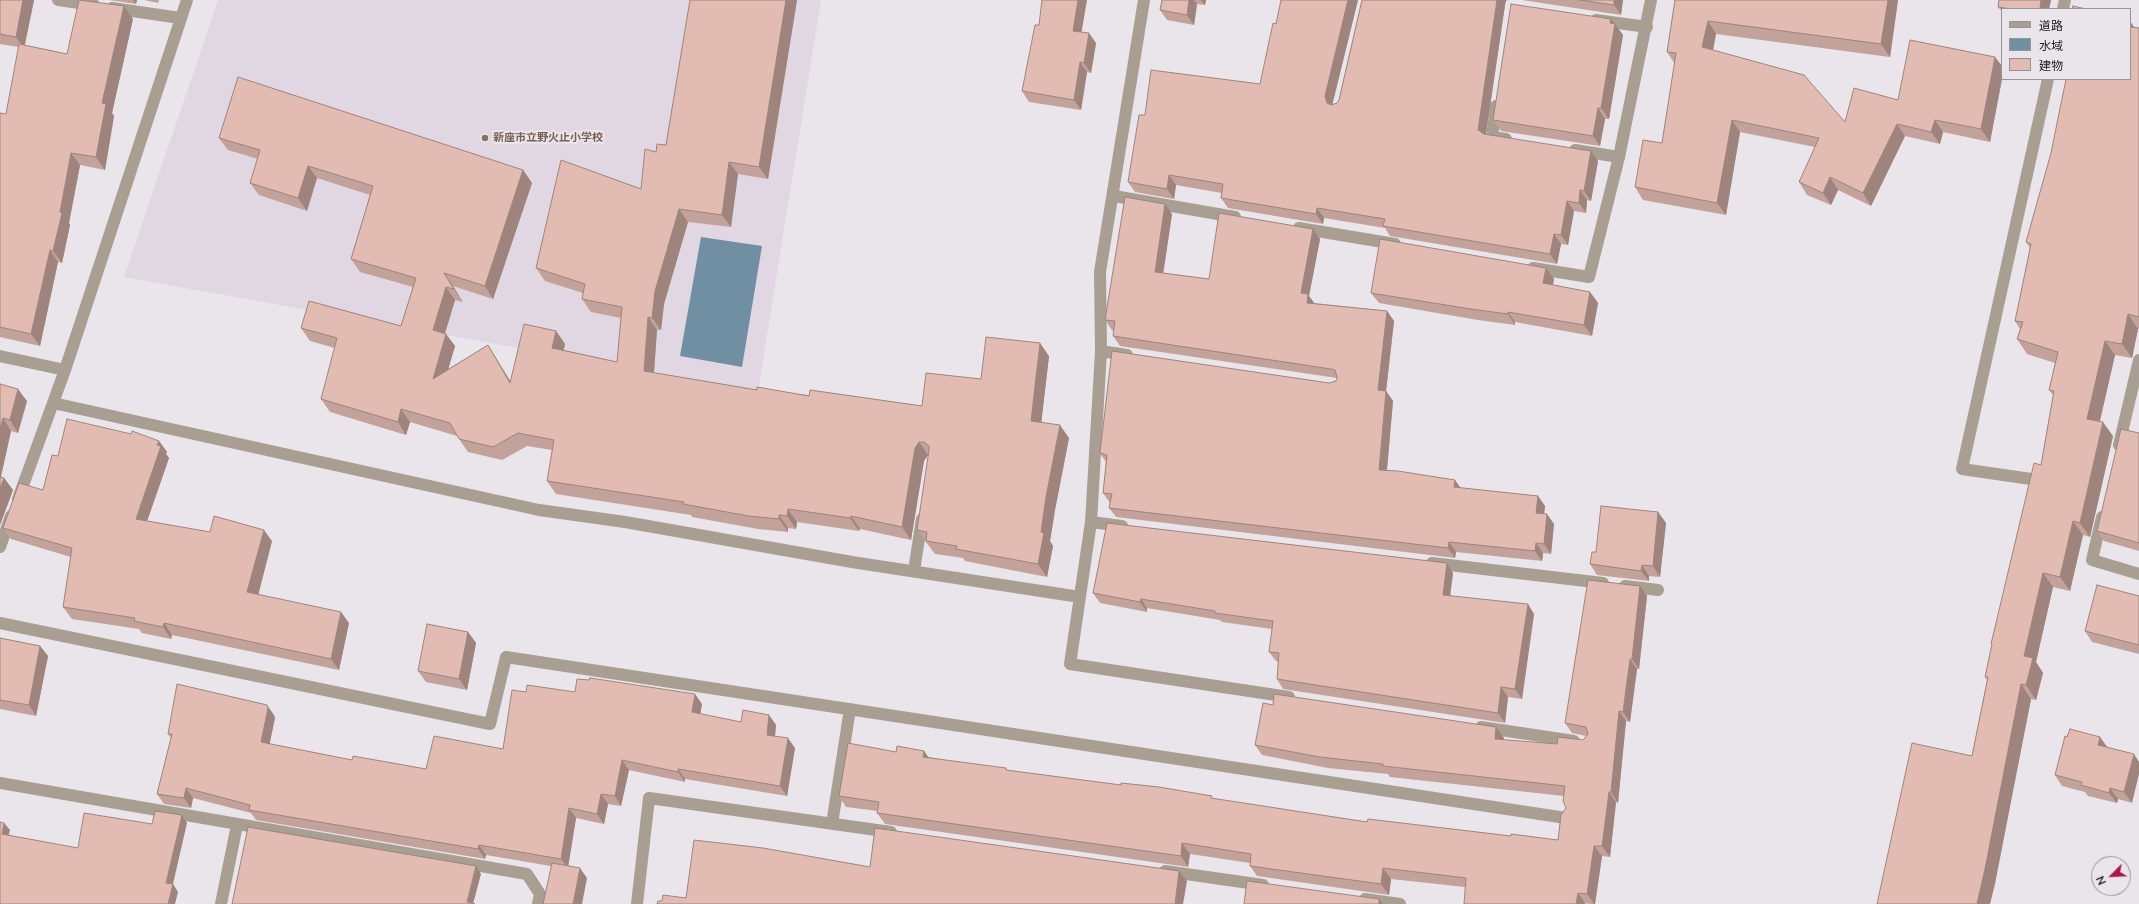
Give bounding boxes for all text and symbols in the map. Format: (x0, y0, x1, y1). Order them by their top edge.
legend (2001, 8, 2131, 80)
text: 道路 (2039, 18, 2063, 33)
text: 水域 (2039, 38, 2063, 53)
text: 建物 (2039, 58, 2063, 73)
place label: 新座市立野火止小学校 (493, 131, 603, 145)
marker: 新座市立野火止小学校 (480, 133, 490, 143)
north arrow (2091, 856, 2131, 896)
text: N (2093, 874, 2109, 887)

